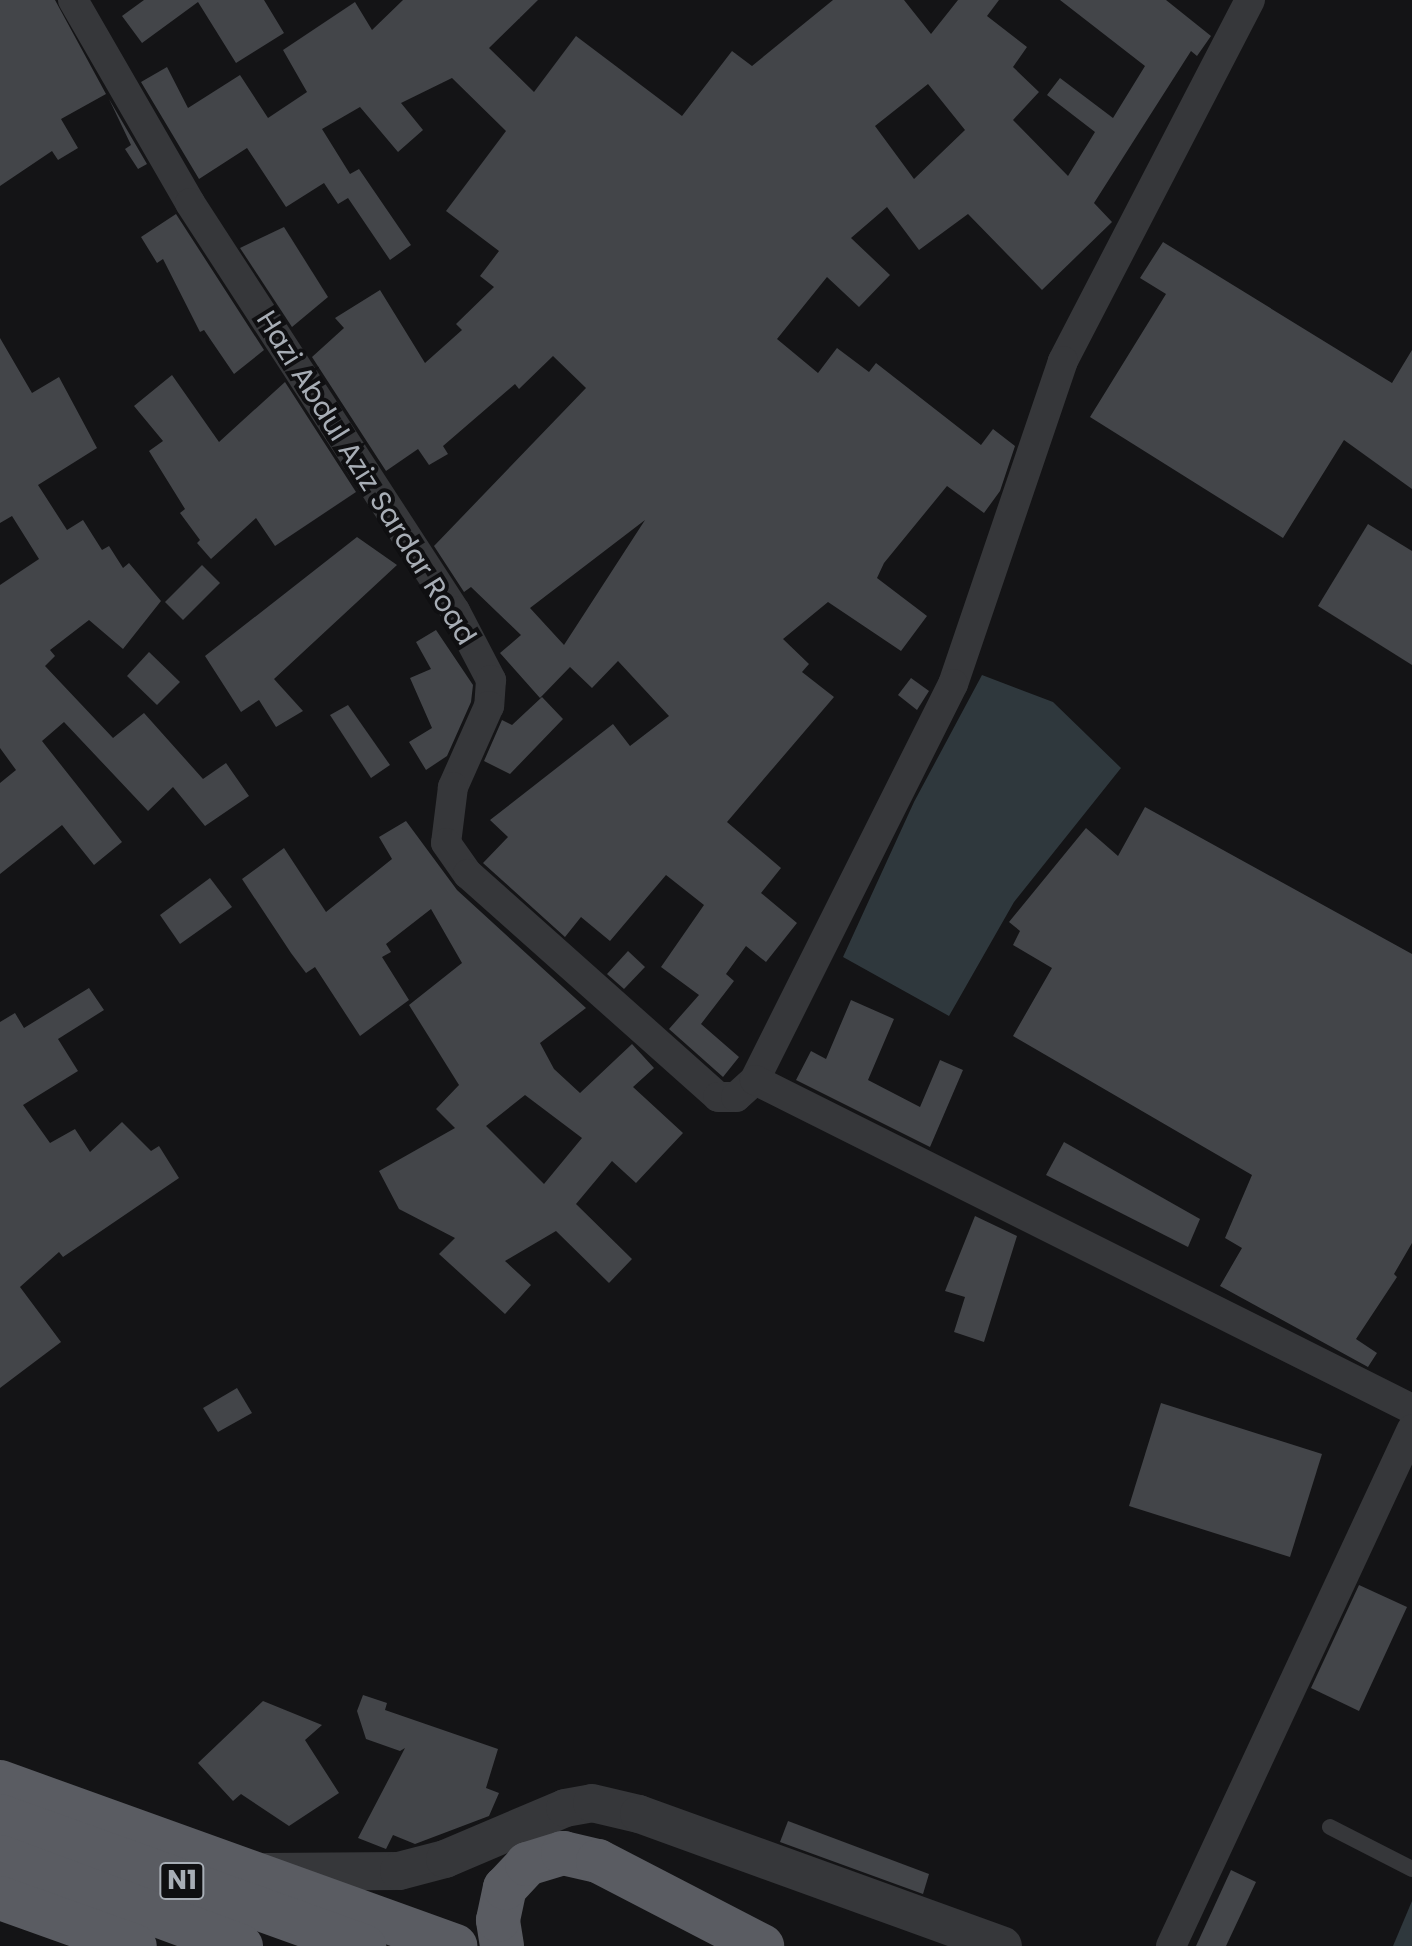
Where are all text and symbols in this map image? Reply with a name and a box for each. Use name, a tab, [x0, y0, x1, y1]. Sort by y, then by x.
street label: Hazi Abdul Aziz Sardar Road	[249, 305, 483, 651]
road number: N1	[158, 1859, 206, 1903]

